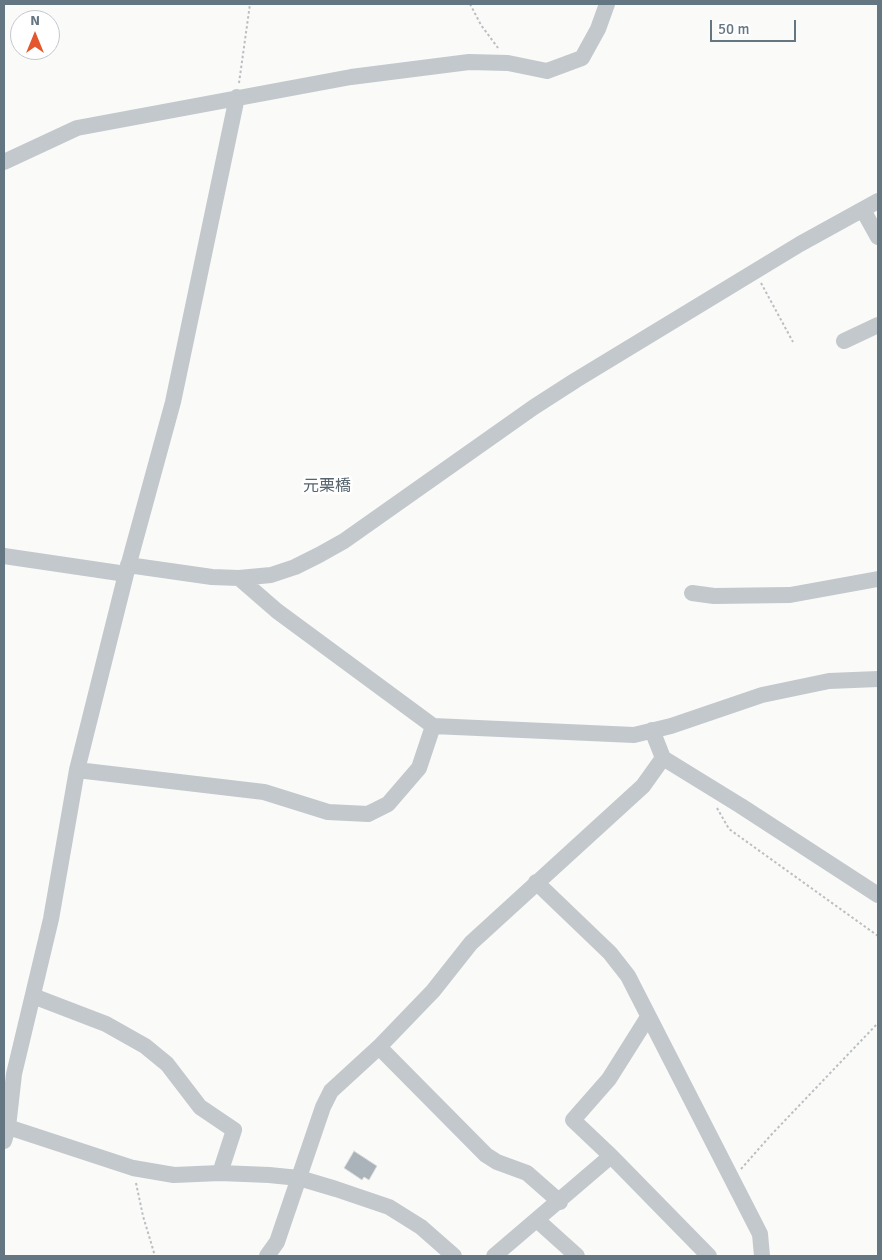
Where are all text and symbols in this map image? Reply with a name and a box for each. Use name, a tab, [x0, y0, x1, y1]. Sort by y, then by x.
north arrow	[10, 10, 60, 60]
scale bar	[712, 10, 798, 42]
text: N	[30, 12, 40, 29]
text: 50 m	[718, 20, 749, 38]
district label: 元栗橋	[303, 477, 351, 497]

